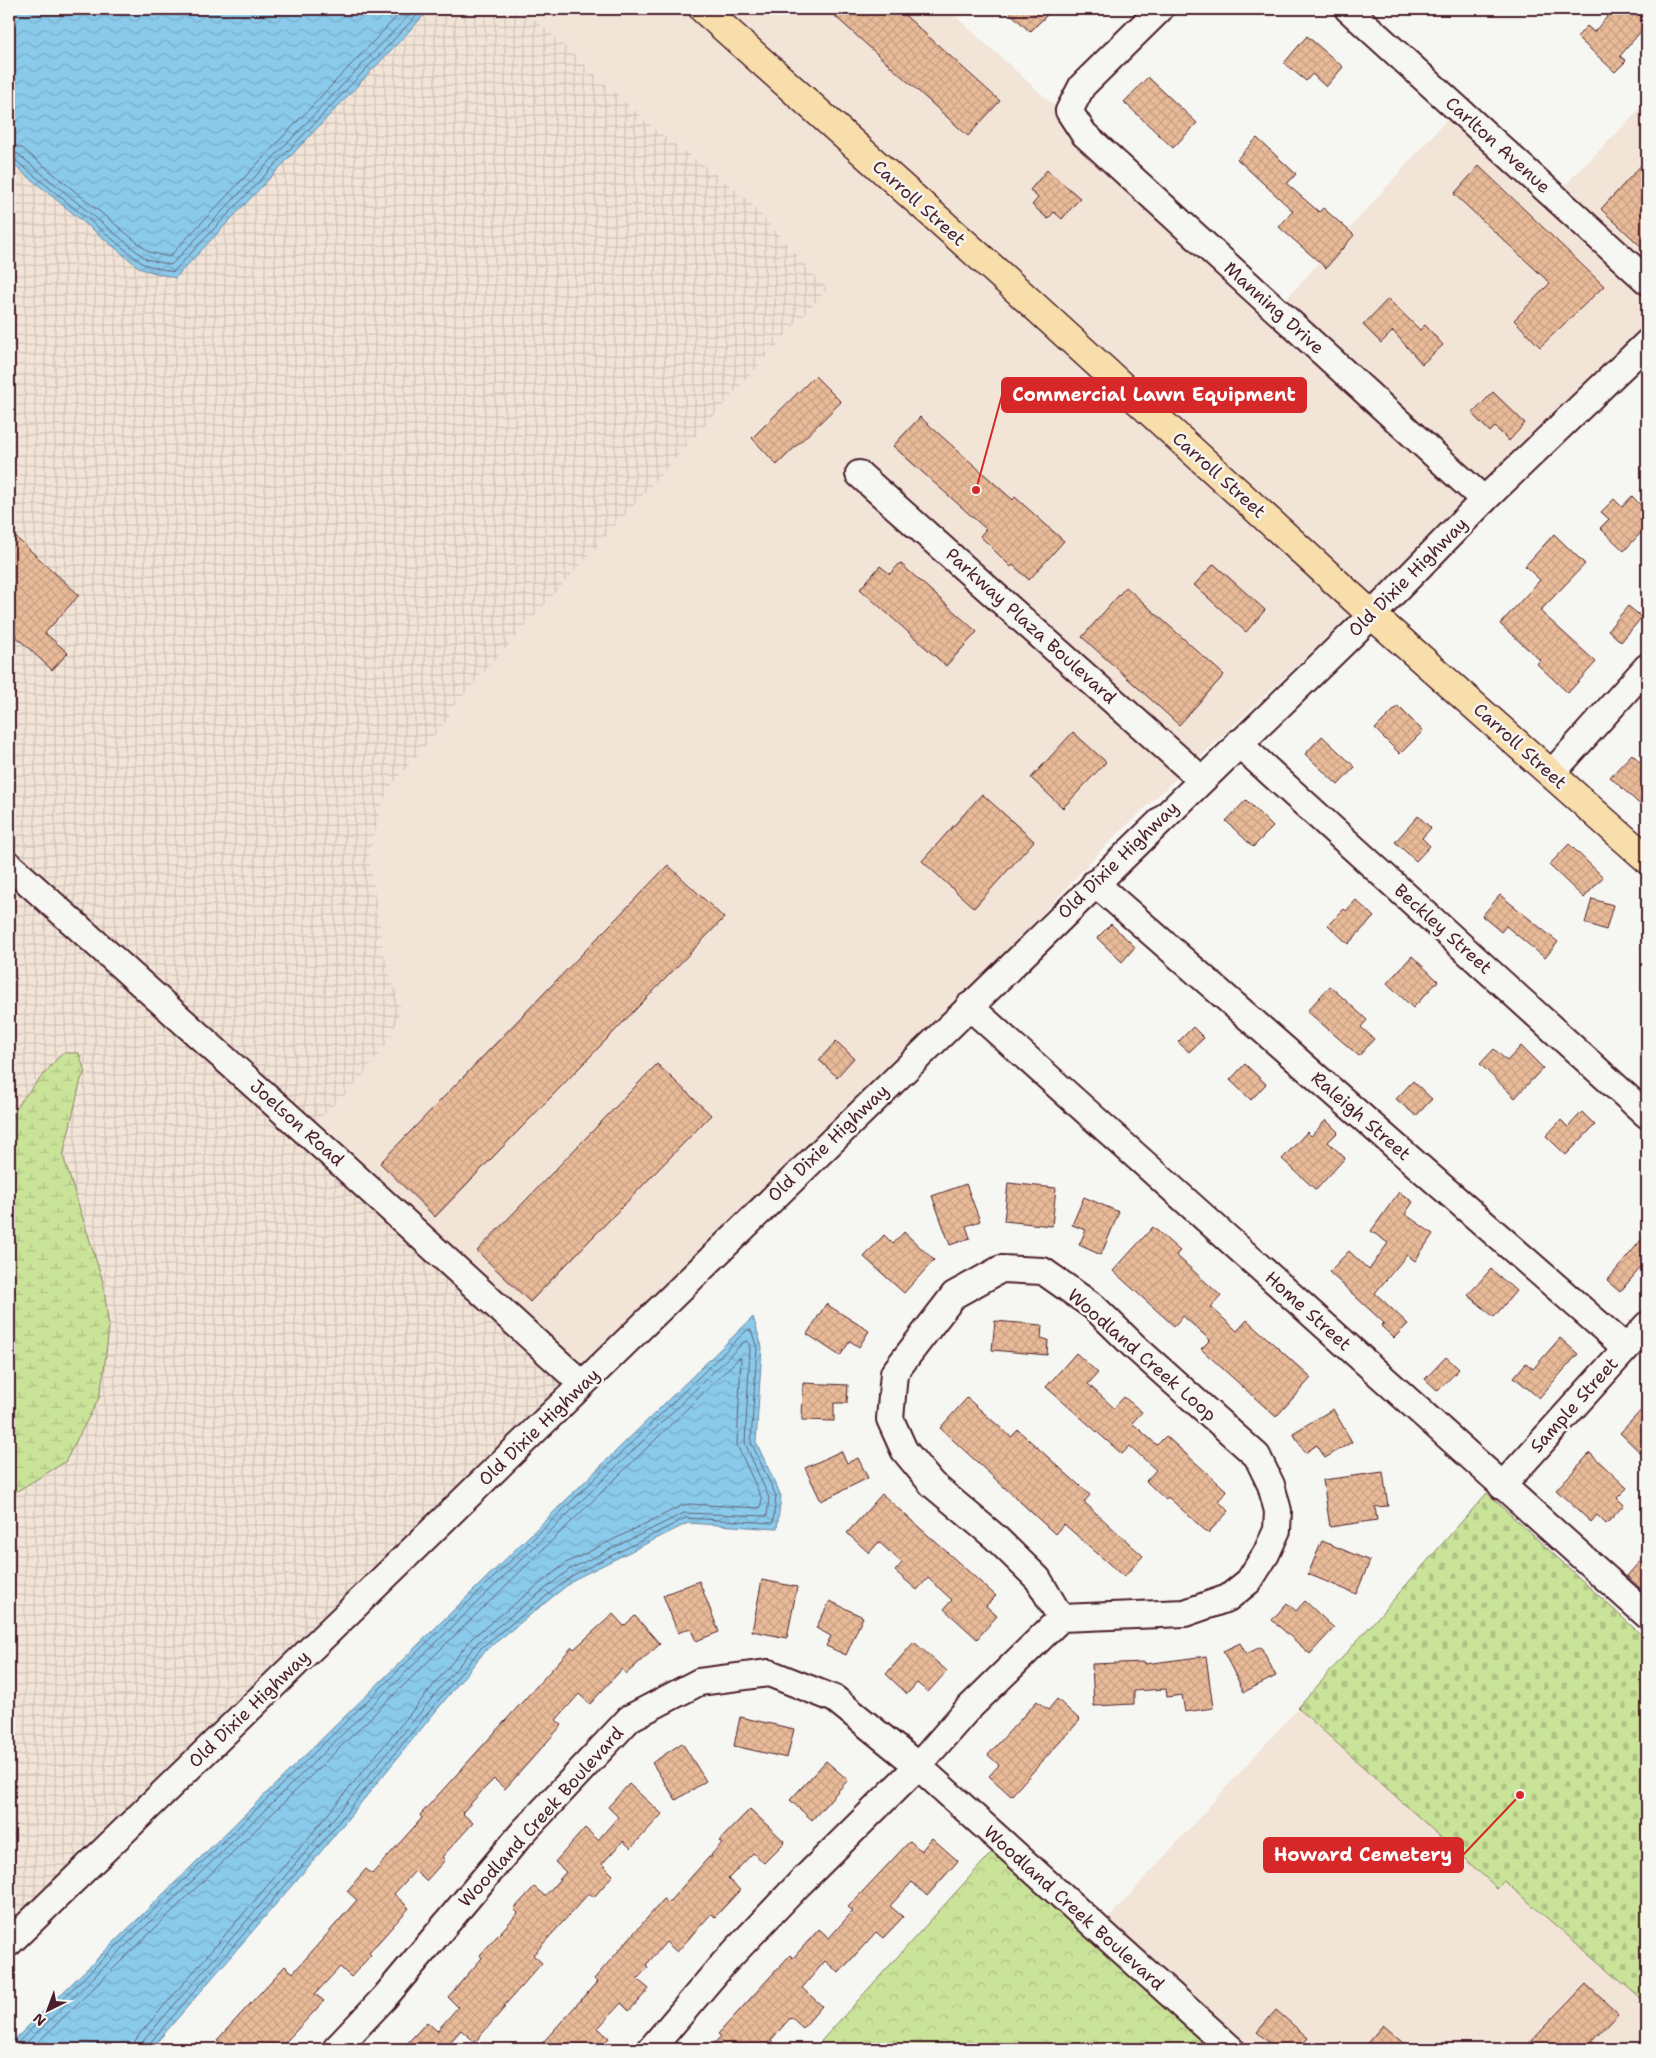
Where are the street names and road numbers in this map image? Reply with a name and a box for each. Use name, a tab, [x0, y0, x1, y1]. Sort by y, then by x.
street label: Carlton Avenue	[1440, 91, 1556, 199]
street label: Carroll Street	[867, 155, 971, 251]
street label: Manning Drive	[1219, 256, 1329, 360]
street label: Carroll Street	[1167, 427, 1271, 523]
street label: Old Dixie Highway	[1343, 512, 1473, 642]
street label: Parkway Plaza Boulevard	[940, 543, 1122, 709]
street label: Carroll Street	[1468, 698, 1572, 794]
street label: Old Dixie Highway	[1052, 796, 1184, 924]
street label: Beckley Street	[1389, 879, 1497, 979]
street label: Raleigh Street	[1306, 1066, 1416, 1166]
street label: Joelson Road	[245, 1074, 349, 1172]
street label: Old Dixie Highway	[762, 1079, 894, 1207]
street label: Home Street	[1260, 1266, 1356, 1356]
street label: Woodland Creek Loop	[1062, 1283, 1222, 1427]
street label: Sample Street	[1525, 1352, 1624, 1458]
street label: Old Dixie Highway	[473, 1363, 605, 1491]
street label: Old Dixie Highway	[183, 1645, 315, 1773]
street label: Woodland Creek Boulevard	[453, 1721, 629, 1913]
street label: Woodland Creek Boulevard	[978, 1820, 1170, 1996]

